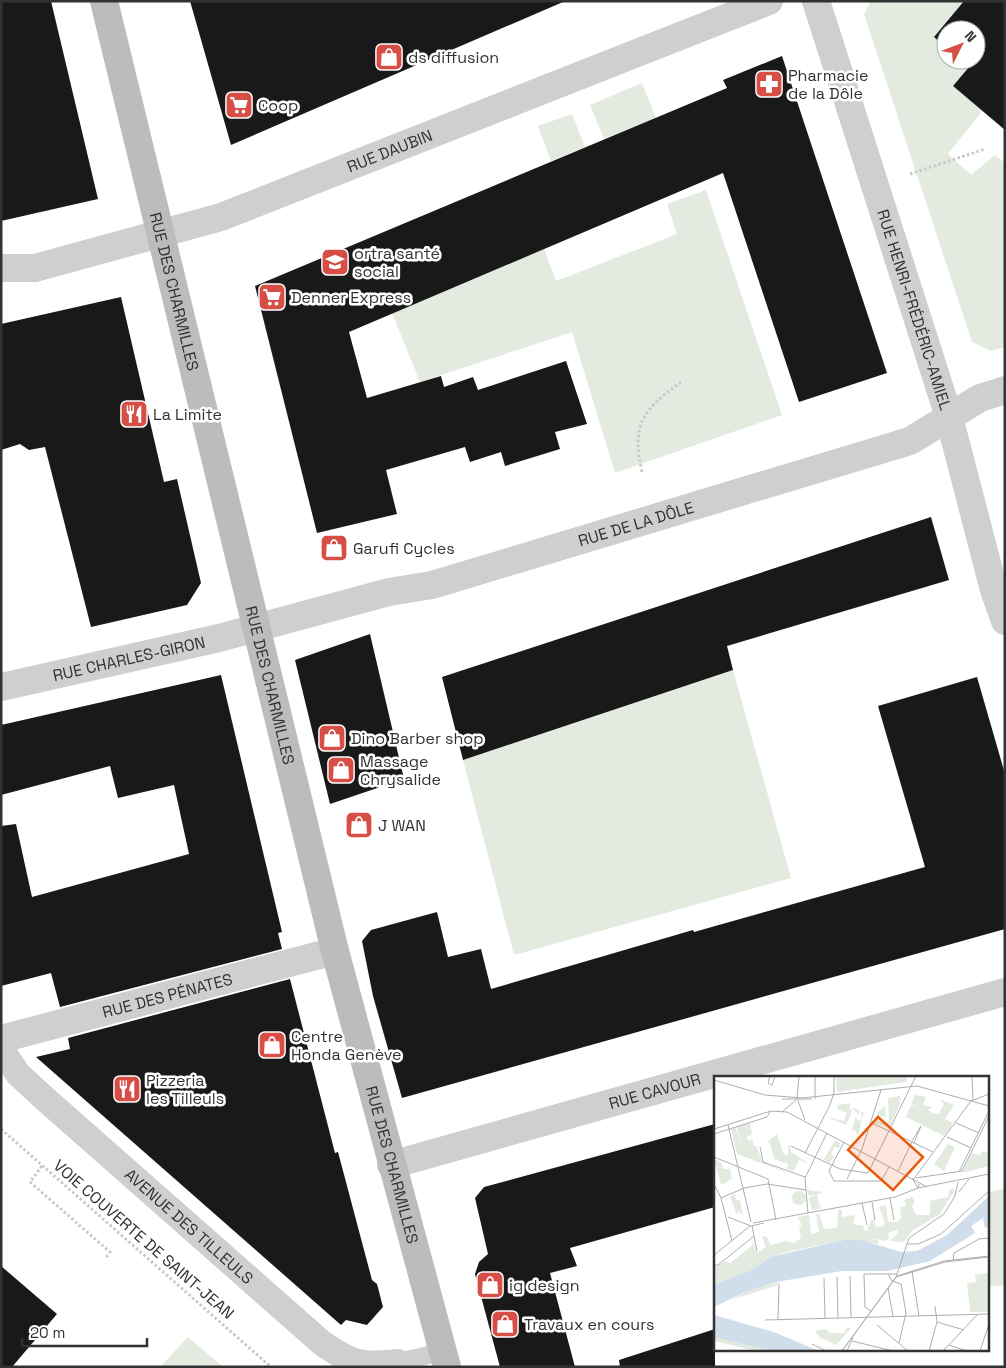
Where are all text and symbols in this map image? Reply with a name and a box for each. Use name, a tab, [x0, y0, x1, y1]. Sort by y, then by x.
north arrow	[936, 20, 986, 70]
text: N	[961, 27, 980, 46]
shop icon: ds diffusion	[374, 42, 404, 72]
place label: ds diffusion	[408, 47, 499, 68]
place label: Pharmacie de la Dôle	[788, 65, 868, 104]
pharmacy icon: Pharmacie de la Dôle	[754, 69, 784, 99]
supermarket icon: Coop	[224, 90, 254, 120]
place label: Coop	[258, 95, 298, 116]
street label: RUE DAUBIN	[344, 125, 435, 177]
street label: RUE HENRI-FRÉDÉRIC-AMIEL	[872, 207, 956, 413]
street label: RUE DES CHARMILLES	[145, 210, 204, 373]
place label: ortra santé social	[354, 243, 440, 282]
school or university icon: ortra santé social	[320, 247, 350, 277]
supermarket icon: Denner Express	[257, 282, 287, 312]
place label: Denner Express	[291, 287, 411, 308]
restaurant icon: La Limite	[119, 399, 149, 429]
place label: La Limite	[153, 404, 222, 425]
street label: RUE DE LA DÔLE	[576, 497, 696, 551]
shop icon: Garufi Cycles	[319, 533, 349, 563]
place label: Garufi Cycles	[353, 538, 455, 559]
street label: RUE DES CHARMILLES	[240, 604, 299, 767]
street label: RUE CHARLES-GIRON	[51, 631, 207, 686]
shop icon: Dino Barber shop	[317, 723, 347, 753]
place label: Dino Barber shop	[351, 728, 484, 749]
place label: Massage Chrysalide	[360, 751, 441, 790]
shop icon: Massage Chrysalide	[326, 755, 356, 785]
shop icon: J WAN	[344, 810, 374, 840]
place label: J WAN	[378, 815, 426, 836]
street label: RUE DES PÉNATES	[100, 968, 235, 1023]
place label: Centre Honda Genève	[291, 1026, 402, 1065]
shop icon: Centre Honda Genève	[257, 1030, 287, 1060]
street label: RUE CAVOUR	[607, 1068, 703, 1114]
place label: Pizzeria les Tilleuls	[146, 1070, 224, 1109]
restaurant icon: Pizzeria les Tilleuls	[112, 1074, 142, 1104]
inset map	[714, 1076, 988, 1350]
street label: RUE DES CHARMILLES	[361, 1084, 423, 1246]
street label: VOIE COUVERTE DE SAINT-JEAN	[49, 1155, 239, 1324]
street label: AVENUE DES TILLEULS	[120, 1164, 258, 1289]
shop icon: ig design	[475, 1270, 505, 1300]
place label: ig design	[509, 1275, 580, 1296]
shop icon: Travaux en cours	[490, 1309, 520, 1339]
place label: Travaux en cours	[524, 1314, 654, 1335]
scale bar	[22, 1316, 148, 1348]
text: 20 m	[30, 1323, 65, 1342]

